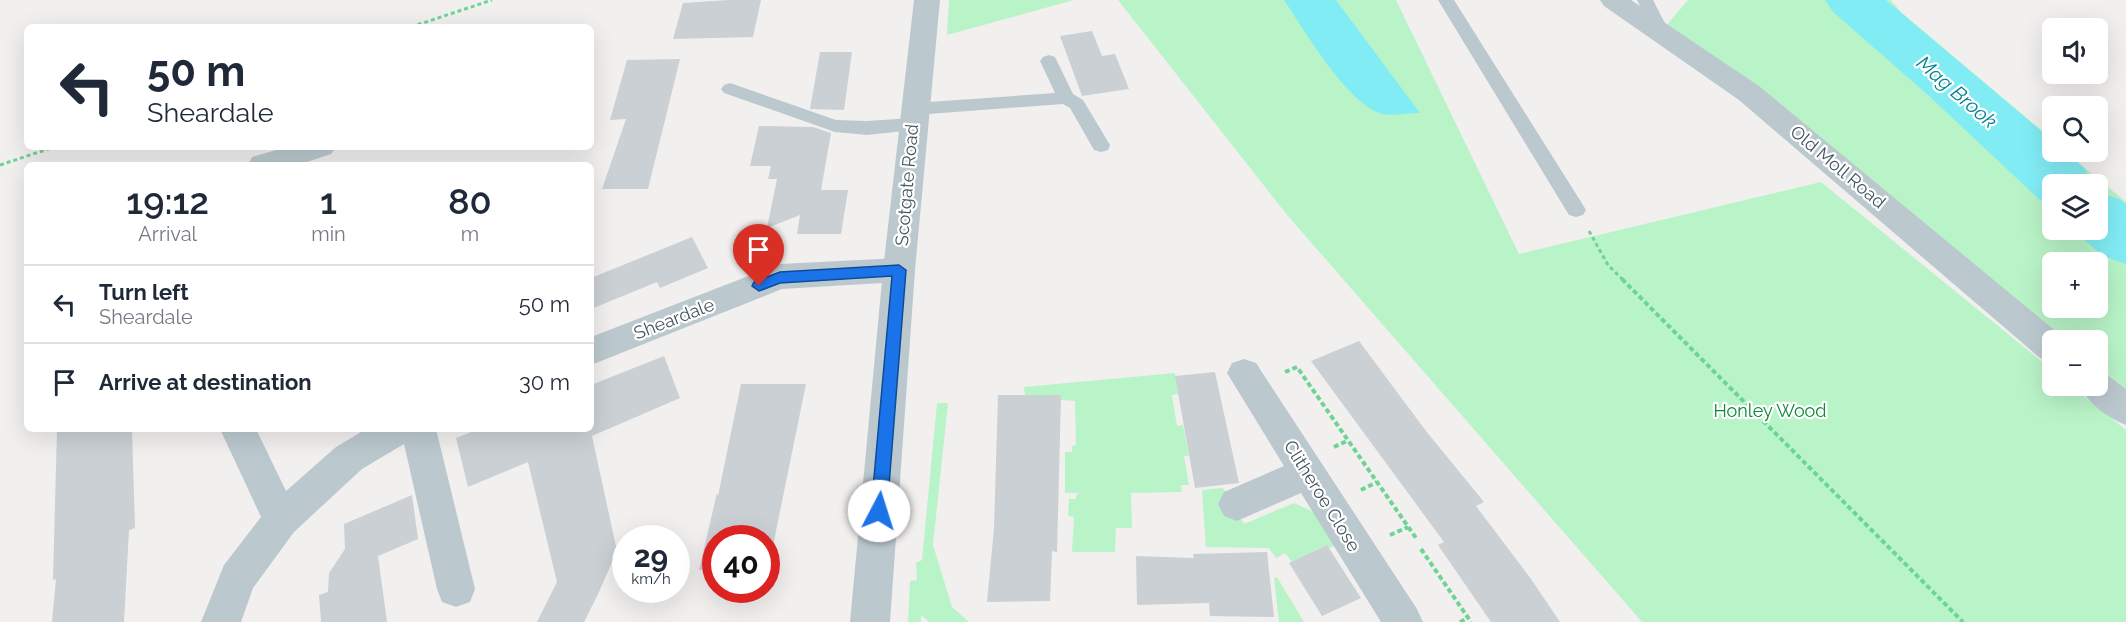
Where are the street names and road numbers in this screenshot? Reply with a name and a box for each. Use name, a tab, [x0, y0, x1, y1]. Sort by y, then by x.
street label: Old Moll Road	[1787, 121, 1890, 212]
street label: Scotgate Road	[891, 123, 922, 247]
street label: Sheardale	[631, 293, 717, 343]
street label: Clitheroe Close	[1280, 436, 1365, 556]

